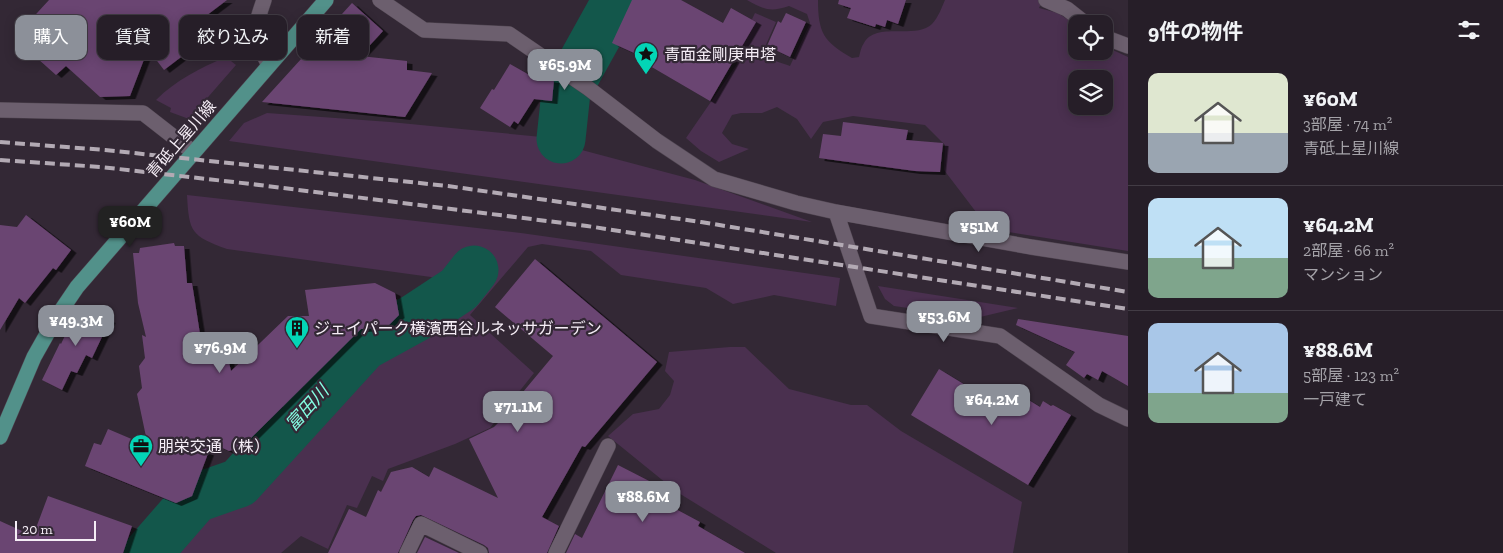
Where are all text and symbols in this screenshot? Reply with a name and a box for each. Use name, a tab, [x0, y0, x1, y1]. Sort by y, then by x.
chip: 購入	[15, 15, 87, 60]
chip: 賃貸	[97, 15, 169, 60]
chip: 絞り込み	[179, 15, 287, 60]
chip: 新着	[297, 15, 369, 60]
map controls	[1068, 15, 1113, 115]
button: locate	[1068, 15, 1113, 60]
icon: filters	[1455, 16, 1483, 44]
text: 9件の物件	[1148, 19, 1243, 44]
place icon: 青面金剛庚申塔	[633, 41, 659, 75]
place label: 青面金剛庚申塔	[664, 45, 776, 64]
pin: ¥65.9M	[524, 48, 606, 91]
text: ¥65.9M	[538, 55, 592, 74]
button: layers	[1068, 70, 1113, 115]
text: ¥60M	[1303, 86, 1358, 111]
icon: home	[1188, 93, 1248, 153]
street label: 青砥上星川線	[142, 97, 220, 181]
text: 3部屋 · 74 m²	[1303, 115, 1392, 134]
text: 青砥上星川線	[1303, 139, 1399, 158]
pin: ¥60M	[100, 206, 160, 248]
pin: ¥51M	[949, 210, 1009, 253]
text: ¥60M	[109, 212, 151, 231]
text: ¥64.2M	[1303, 212, 1374, 237]
text: ¥51M	[960, 217, 998, 236]
icon: home	[1188, 218, 1248, 278]
text: 2部屋 · 66 m²	[1303, 241, 1394, 260]
text: マンション	[1303, 265, 1383, 284]
pin: ¥53.6M	[903, 300, 985, 343]
pin: ¥49.3M	[35, 304, 117, 347]
text: ¥53.6M	[918, 307, 970, 326]
text: ¥49.3M	[49, 311, 103, 330]
building icon: ジェイパーク横濱西谷ルネッサガーデン	[284, 315, 310, 349]
place label: ジェイパーク横濱西谷ルネッサガーデン	[314, 319, 602, 338]
pin: ¥76.9M	[179, 332, 261, 374]
text: ¥88.6M	[1303, 337, 1373, 362]
text: ¥76.9M	[194, 338, 246, 357]
icon: home	[1188, 343, 1248, 403]
text: 5部屋 · 123 m²	[1303, 366, 1399, 385]
water label: 富田川	[281, 379, 335, 435]
pin: ¥64.2M	[951, 384, 1033, 426]
pin: ¥71.1M	[477, 390, 559, 433]
text: ¥64.2M	[965, 390, 1019, 409]
text: 一戸建て	[1303, 390, 1367, 409]
text: ¥71.1M	[494, 397, 542, 416]
office icon: 朋栄交通（株）	[128, 433, 154, 467]
place label: 朋栄交通（株）	[158, 437, 270, 456]
pin: ¥88.6M	[602, 480, 684, 523]
text: ¥88.6M	[616, 487, 670, 506]
scale bar	[15, 518, 96, 541]
text: 20 m	[22, 521, 53, 538]

